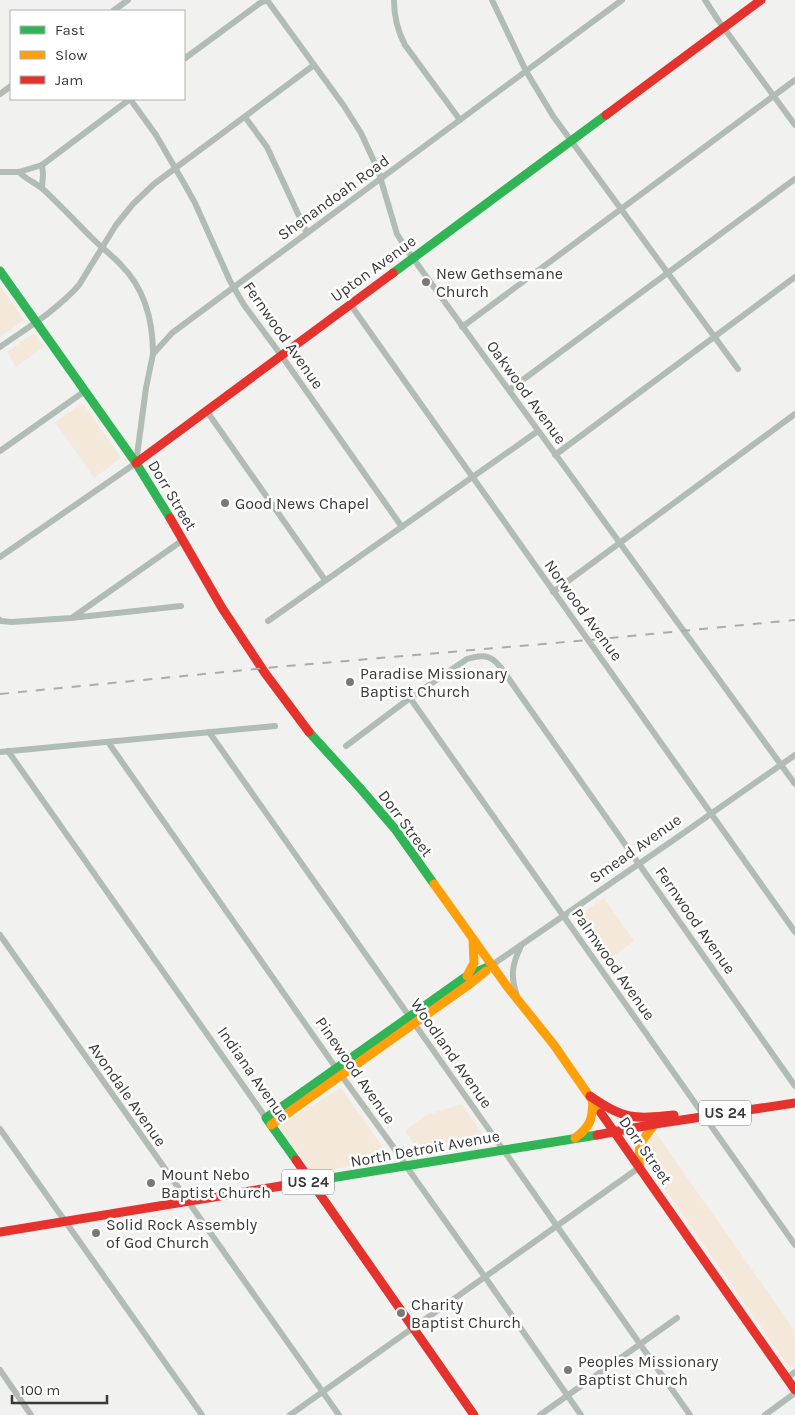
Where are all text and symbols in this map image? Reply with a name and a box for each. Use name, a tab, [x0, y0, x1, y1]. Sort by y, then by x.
legend	[10, 10, 185, 100]
text: Fast	[55, 21, 85, 39]
text: Slow	[55, 46, 87, 64]
text: Jam	[55, 71, 83, 89]
street label: Shenandoah Road	[274, 151, 393, 244]
street label: Upton Avenue	[327, 231, 420, 306]
place label: New Gethsemane Church	[436, 264, 563, 301]
marker: New Gethsemane Church	[420, 276, 432, 288]
street label: Fernwood Avenue	[239, 278, 328, 393]
street label: Oakwood Avenue	[483, 337, 570, 448]
street label: Dorr Street	[144, 457, 201, 534]
place label: Good News Chapel	[235, 494, 369, 513]
marker: Good News Chapel	[219, 497, 231, 509]
street label: Norwood Avenue	[540, 556, 627, 665]
place label: Paradise Missionary Baptist Church	[360, 664, 508, 701]
marker: Paradise Missionary Baptist Church	[344, 676, 356, 688]
street label: Dorr Street	[374, 786, 437, 860]
street label: Smead Avenue	[586, 810, 685, 887]
street label: Fernwood Avenue	[651, 863, 740, 978]
street label: Palmwood Avenue	[568, 905, 659, 1024]
street label: Woodland Avenue	[407, 995, 497, 1112]
street label: Pinewood Avenue	[312, 1013, 400, 1128]
street label: Indiana Avenue	[214, 1023, 294, 1126]
street label: Avondale Avenue	[85, 1039, 171, 1150]
road number: US 24	[699, 1100, 751, 1126]
street label: Dorr Street	[615, 1113, 676, 1188]
street label: North Detroit Avenue	[349, 1126, 501, 1171]
place label: Mount Nebo Baptist Church	[161, 1165, 271, 1202]
road number: US 24	[282, 1170, 334, 1194]
marker: Mount Nebo Baptist Church	[145, 1177, 157, 1189]
place label: Solid Rock Assembly of God Church	[106, 1215, 258, 1252]
marker: Solid Rock Assembly of God Church	[90, 1227, 102, 1239]
place label: Charity Baptist Church	[411, 1295, 521, 1332]
marker: Charity Baptist Church	[395, 1307, 407, 1319]
place label: Peoples Missionary Baptist Church	[578, 1352, 719, 1389]
marker: Peoples Missionary Baptist Church	[562, 1364, 574, 1376]
scale bar	[12, 1372, 108, 1404]
text: 100 m	[20, 1381, 60, 1399]

